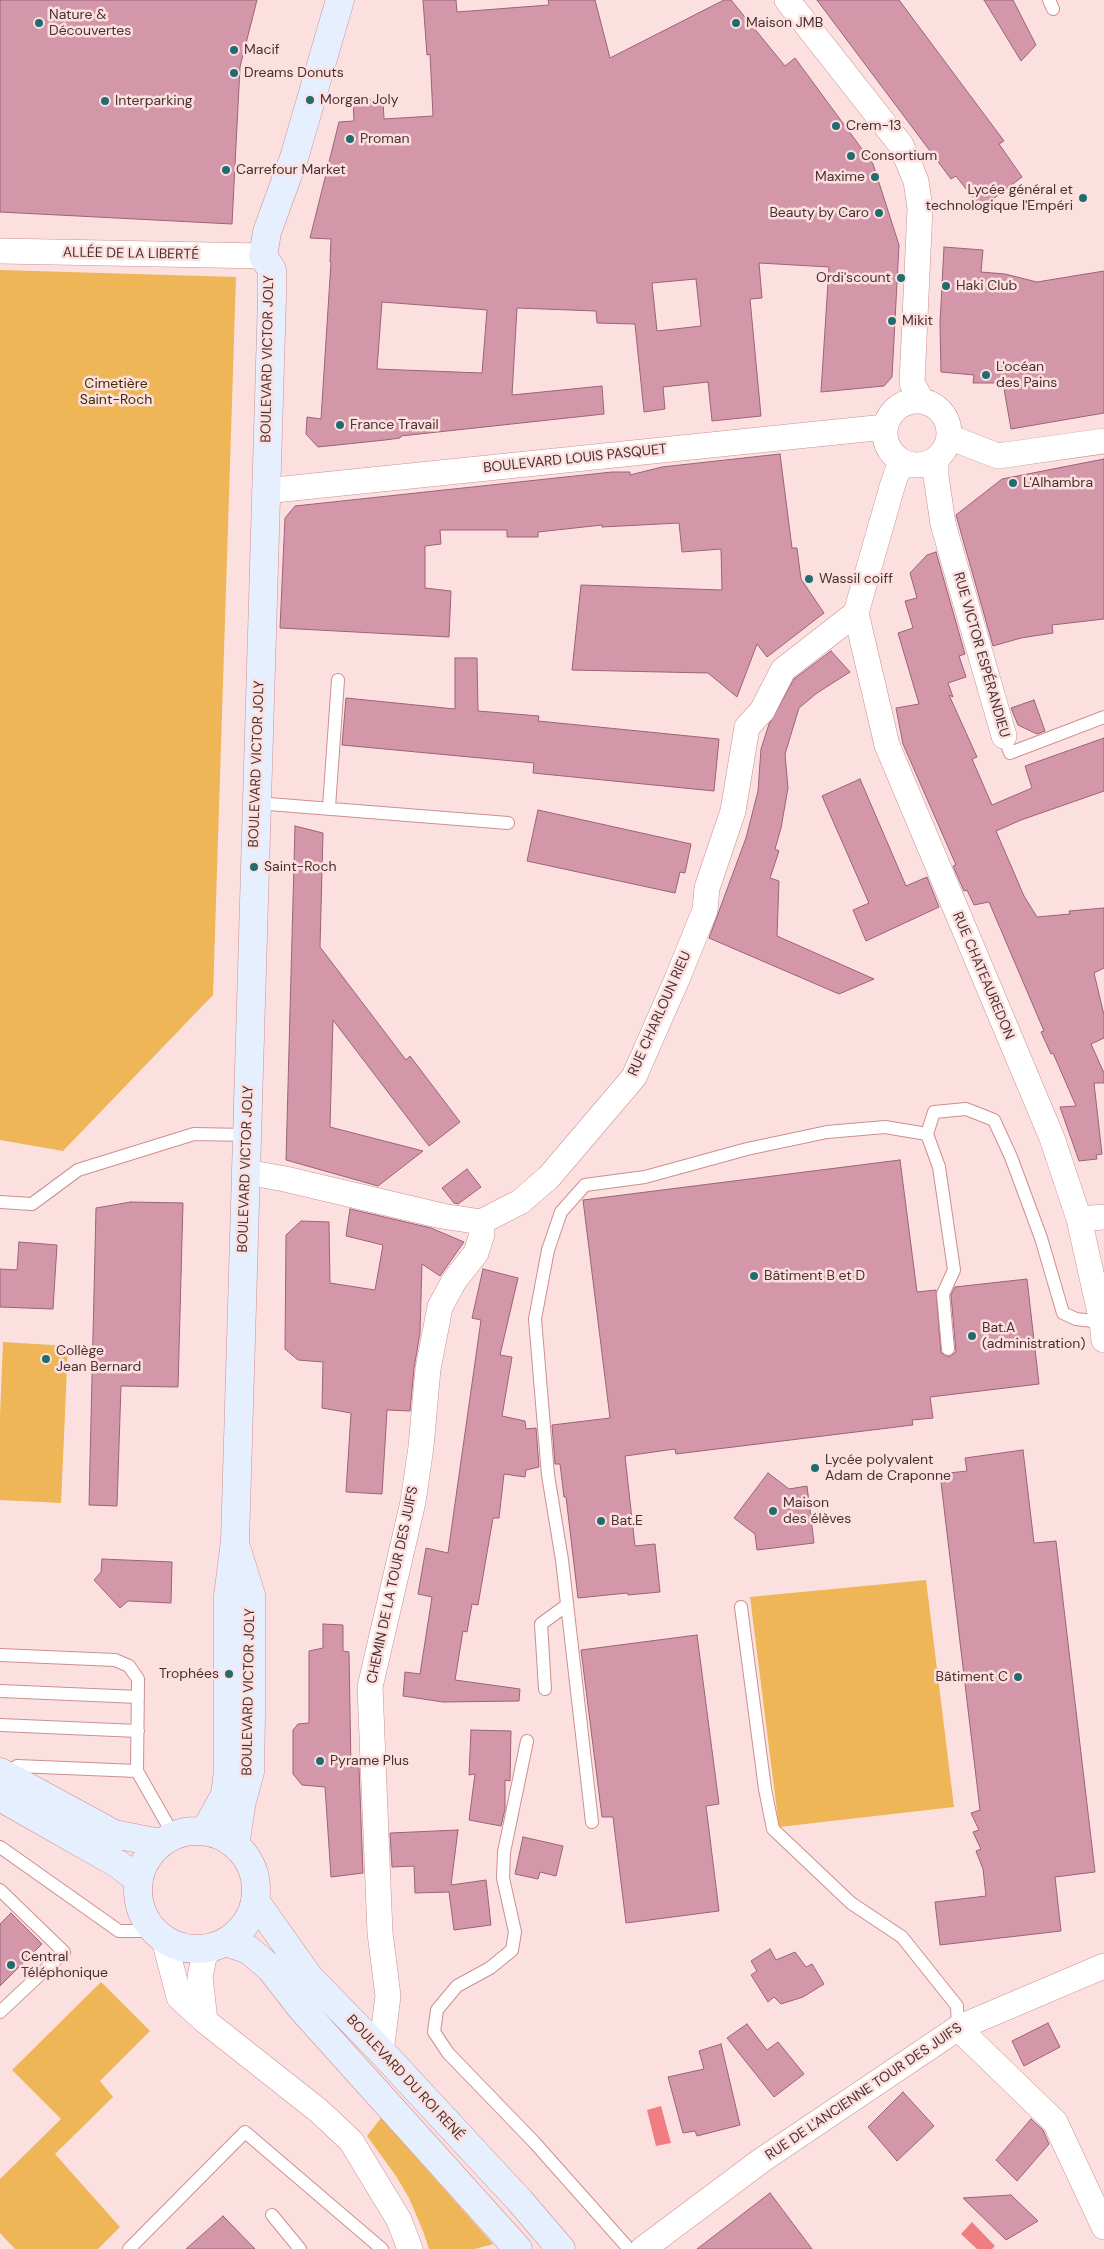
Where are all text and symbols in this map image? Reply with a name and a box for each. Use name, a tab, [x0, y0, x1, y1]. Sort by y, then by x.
place label: Nature & Découvertes	[49, 7, 131, 40]
place label: Maison JMB	[746, 15, 823, 31]
marker: Nature & Découvertes	[33, 17, 45, 29]
marker: Maison JMB	[730, 17, 742, 29]
place label: Macif	[244, 42, 280, 58]
marker: Macif	[228, 44, 240, 56]
place label: Dreams Donuts	[244, 65, 344, 81]
marker: Dreams Donuts	[228, 67, 240, 79]
place label: Morgan Joly	[320, 92, 398, 108]
place label: Interparking	[115, 93, 193, 109]
marker: Morgan Joly	[304, 94, 316, 106]
marker: Interparking	[99, 95, 111, 107]
place label: Crem-13	[846, 118, 902, 134]
marker: Crem-13	[830, 120, 842, 132]
place label: Proman	[360, 131, 409, 147]
marker: Proman	[344, 133, 356, 145]
place label: Consortium	[861, 148, 937, 164]
marker: Consortium	[845, 150, 857, 162]
place label: Carrefour Market	[236, 162, 346, 178]
marker: Carrefour Market	[220, 164, 232, 176]
place label: Maxime	[815, 169, 865, 185]
marker: Maxime	[869, 171, 881, 183]
place label: Lycée général et technologique l'Empéri	[926, 182, 1073, 214]
marker: Lycée général et technologique l'Empéri	[1077, 192, 1089, 204]
place label: Beauty by Caro	[769, 205, 869, 221]
marker: Beauty by Caro	[873, 207, 885, 219]
street label: ALLÉE DE LA LIBERTÉ	[63, 244, 199, 264]
place label: Ordi'scount	[816, 270, 891, 286]
marker: Ordi'scount	[895, 272, 907, 284]
street label: BOULEVARD VICTOR JOLY	[258, 275, 278, 443]
place label: Haki Club	[956, 278, 1017, 294]
marker: Haki Club	[940, 280, 952, 292]
place label: Mikit	[902, 313, 933, 329]
marker: Mikit	[886, 315, 898, 327]
place label: L'océan des Pains	[996, 359, 1057, 392]
marker: L'océan des Pains	[980, 369, 992, 381]
park label: Cimetière Saint-Roch	[80, 376, 152, 408]
place label: France Travail	[350, 417, 439, 433]
marker: France Travail	[334, 419, 346, 431]
street label: BOULEVARD LOUIS PASQUET	[482, 441, 668, 477]
place label: L'Alhambra	[1023, 475, 1093, 491]
marker: L'Alhambra	[1007, 477, 1019, 489]
street label: RUE VICTOR ESPÉRANDIEU	[949, 570, 1013, 740]
place label: Wassil coiff	[819, 571, 893, 587]
marker: Wassil coiff	[803, 573, 815, 585]
street label: BOULEVARD VICTOR JOLY	[246, 680, 268, 848]
place label: Saint-Roch	[264, 859, 336, 875]
marker: Saint-Roch	[248, 861, 260, 873]
street label: RUE CHATEAUREDON	[948, 910, 1018, 1042]
street label: RUE CHARLOUN RIEU	[625, 949, 695, 1079]
street label: BOULEVARD VICTOR JOLY	[235, 1085, 257, 1253]
place label: Bâtiment B et D	[764, 1268, 865, 1284]
marker: Bâtiment B et D	[748, 1270, 760, 1282]
place label: Bat.A (administration)	[982, 1320, 1085, 1352]
marker: Bat.A (administration)	[966, 1330, 978, 1342]
place label: Collège Jean Bernard	[56, 1343, 141, 1375]
marker: Collège Jean Bernard	[40, 1353, 52, 1365]
place label: Lycée polyvalent Adam de Craponne	[825, 1452, 951, 1484]
marker: Lycée polyvalent Adam de Craponne	[809, 1462, 821, 1474]
street label: CHEMIN DE LA TOUR DES JUIFS	[364, 1485, 422, 1685]
place label: Maison des élèves	[783, 1495, 851, 1528]
marker: Maison des élèves	[767, 1505, 779, 1517]
place label: Bat.E	[611, 1513, 643, 1529]
marker: Bat.E	[595, 1515, 607, 1527]
street label: BOULEVARD VICTOR JOLY	[239, 1608, 259, 1776]
place label: Trophées	[159, 1666, 219, 1682]
marker: Trophées	[223, 1668, 235, 1680]
place label: Bâtiment C	[936, 1669, 1008, 1685]
marker: Bâtiment C	[1012, 1671, 1024, 1683]
place label: Pyrame Plus	[330, 1753, 409, 1769]
marker: Pyrame Plus	[314, 1755, 326, 1767]
place label: Central Téléphonique	[21, 1949, 108, 1981]
marker: Central Téléphonique	[5, 1959, 17, 1971]
street label: BOULEVARD DU ROI RENÉ	[343, 2012, 467, 2144]
street label: RUE DE L'ANCIENNE TOUR DES JUIFS	[763, 2020, 965, 2164]

